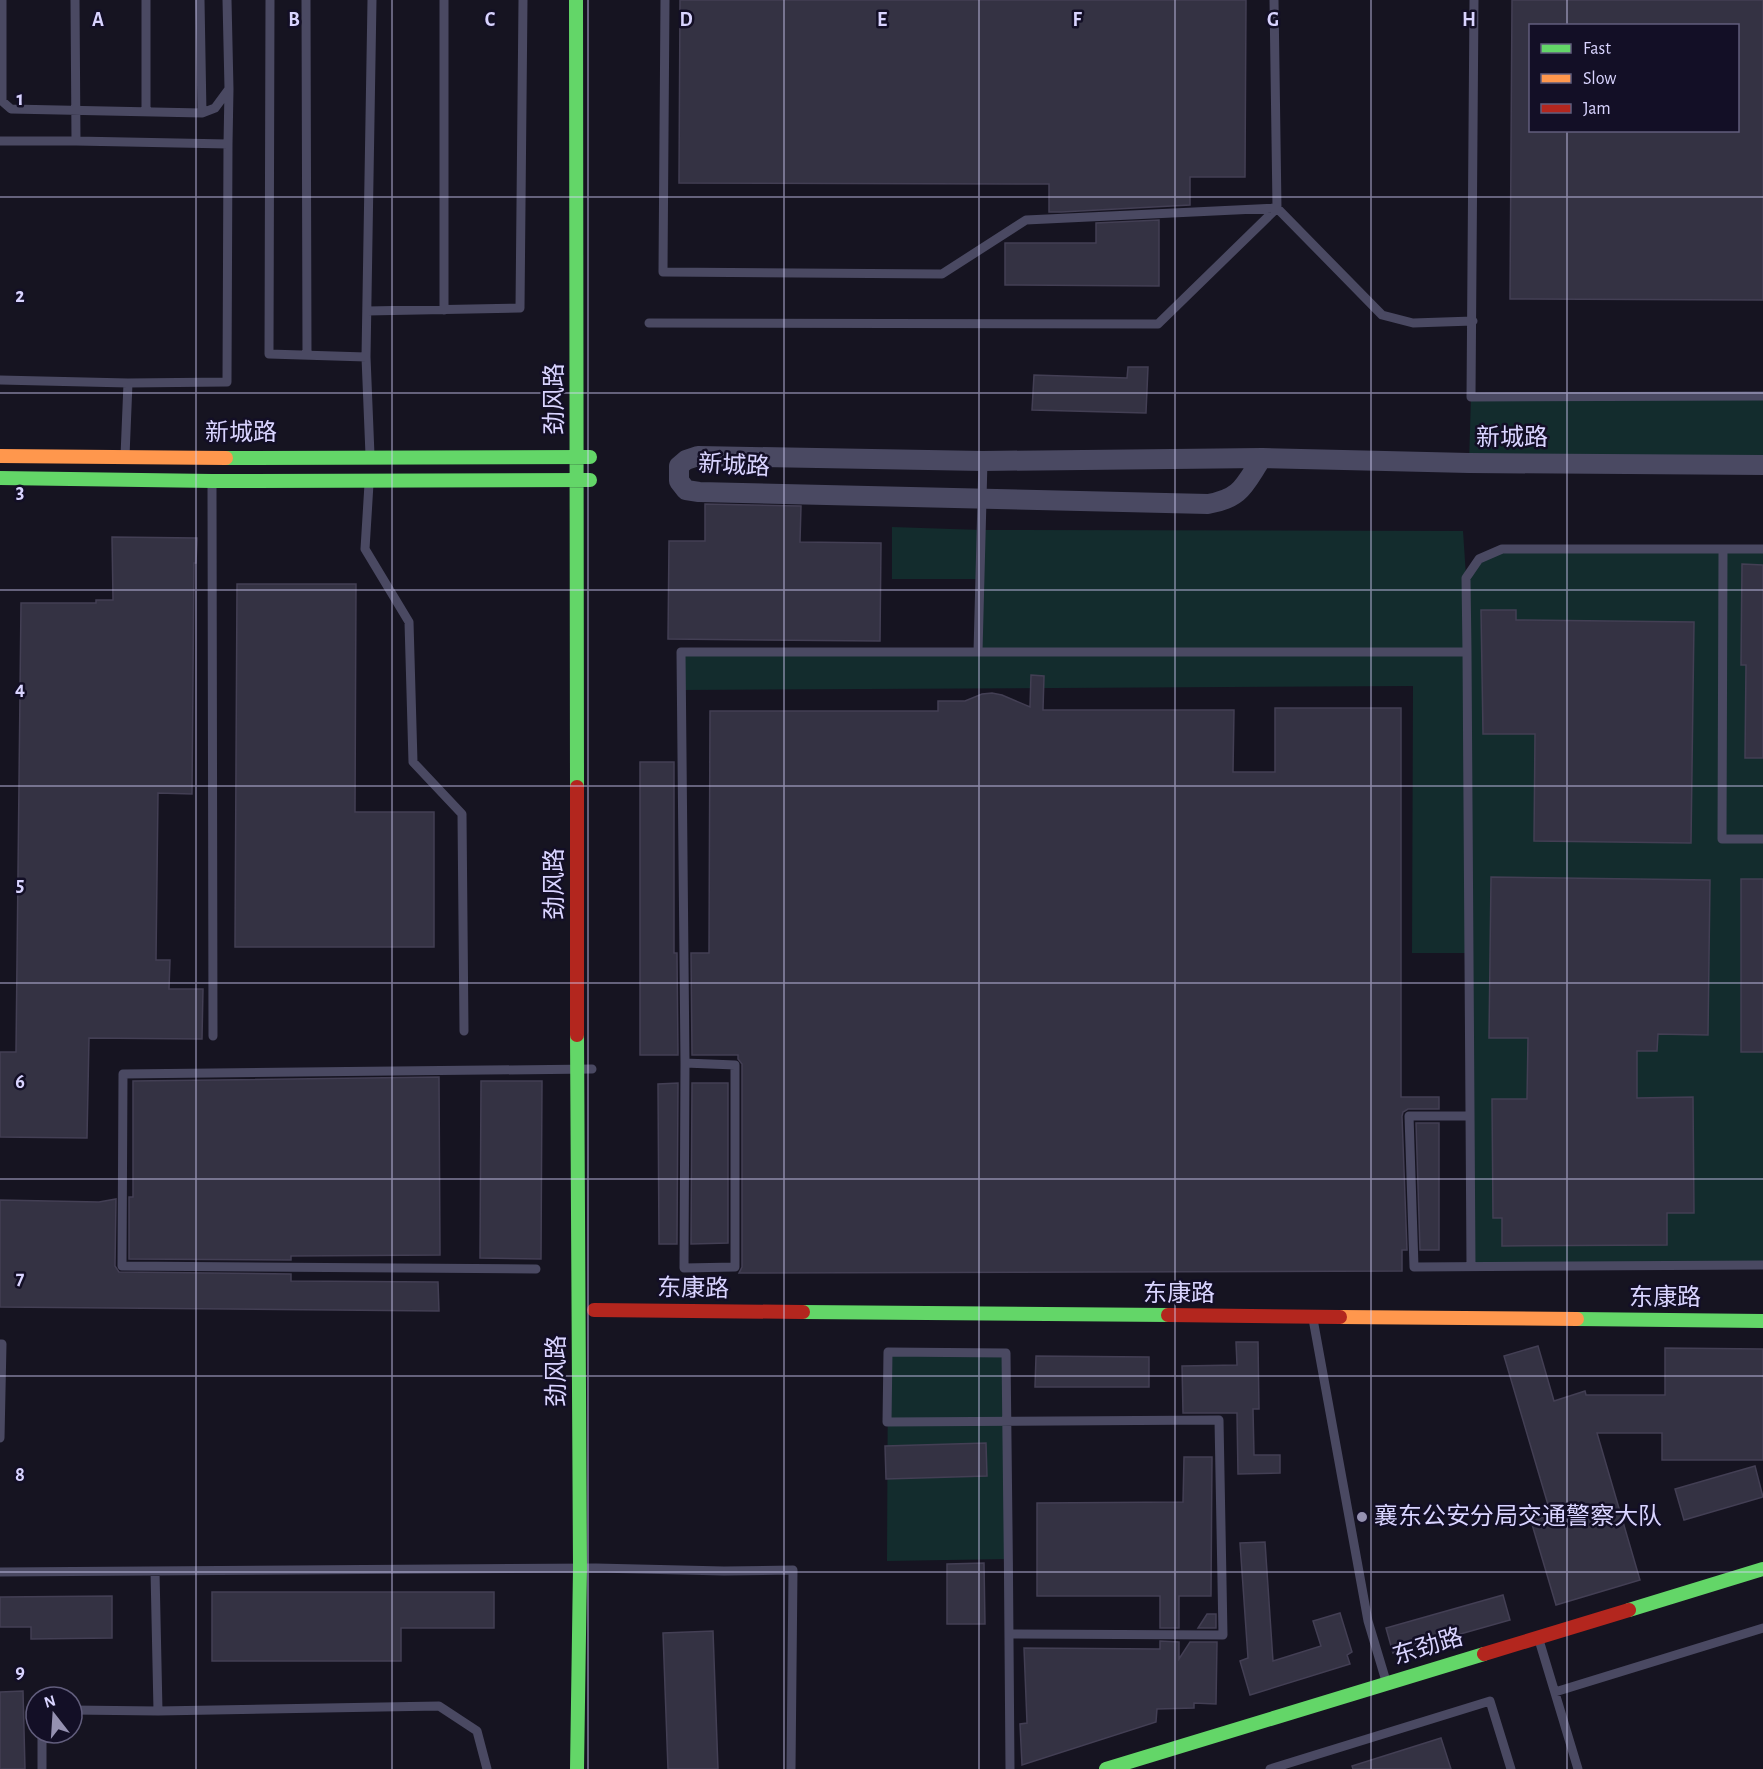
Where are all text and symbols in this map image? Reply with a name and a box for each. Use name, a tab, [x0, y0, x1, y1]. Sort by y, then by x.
text: A	[92, 10, 104, 30]
text: B	[288, 10, 300, 30]
text: C	[485, 10, 496, 30]
text: D	[679, 10, 693, 30]
text: E	[877, 10, 887, 30]
text: F	[1072, 10, 1082, 30]
text: G	[1267, 10, 1279, 30]
text: H	[1462, 10, 1476, 30]
legend	[1529, 24, 1739, 132]
text: Fast	[1583, 40, 1611, 58]
text: Slow	[1583, 70, 1616, 88]
text: 1	[16, 89, 24, 109]
text: Jam	[1583, 100, 1611, 118]
text: 2	[15, 286, 25, 306]
street label: 劲风路	[541, 363, 567, 435]
street label: 新城路	[205, 419, 277, 445]
street label: 新城路	[1476, 424, 1548, 450]
street label: 新城路	[697, 450, 771, 480]
text: 3	[16, 482, 24, 502]
text: 4	[15, 679, 25, 699]
street label: 劲风路	[541, 848, 567, 920]
text: 5	[16, 875, 24, 895]
text: 6	[15, 1072, 25, 1092]
text: 7	[16, 1268, 25, 1288]
street label: 东康路	[657, 1274, 729, 1302]
street label: 东康路	[1143, 1280, 1215, 1306]
street label: 东康路	[1629, 1284, 1701, 1310]
street label: 劲风路	[543, 1335, 569, 1407]
text: 8	[15, 1465, 25, 1485]
place label: 襄东公安分局交通警察大队	[1374, 1503, 1662, 1529]
marker: 襄东公安分局交通警察大队	[1355, 1510, 1369, 1524]
street label: 东劲路	[1389, 1623, 1466, 1669]
text: 9	[15, 1662, 25, 1682]
north arrow	[24, 1685, 84, 1745]
text: N	[42, 1692, 58, 1711]

